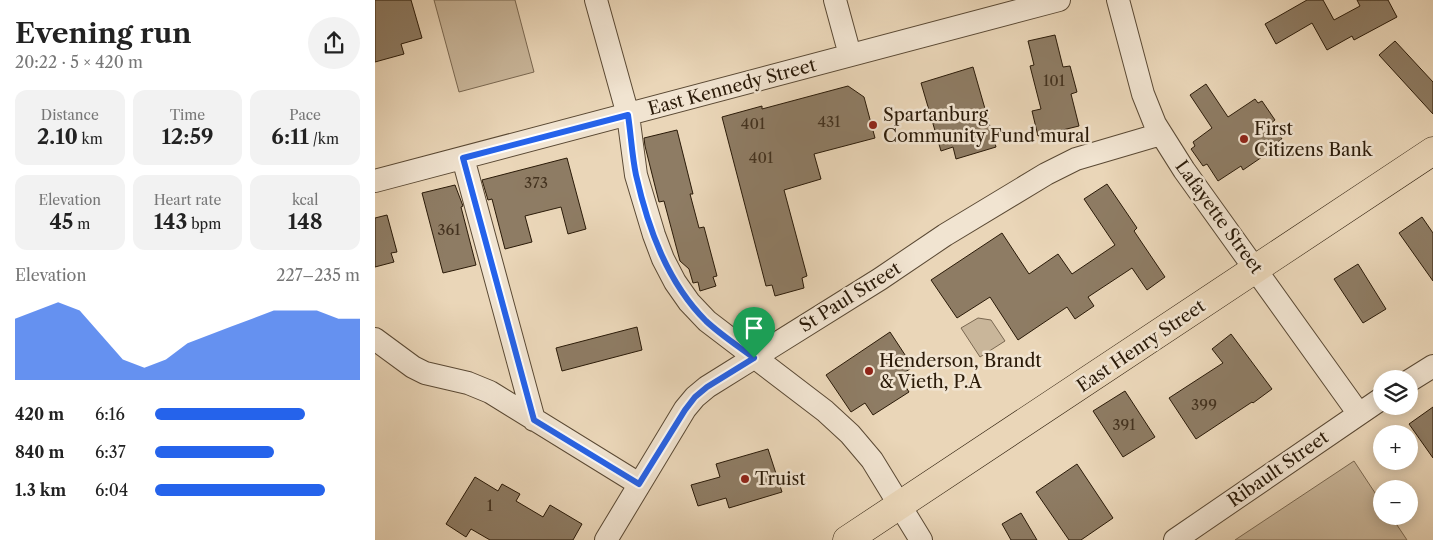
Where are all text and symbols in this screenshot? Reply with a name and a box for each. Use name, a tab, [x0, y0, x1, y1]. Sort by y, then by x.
text: Evening run	[15, 16, 191, 50]
button: share	[308, 17, 360, 69]
text: 20:22 · 5 × 420 m	[15, 52, 143, 72]
street label: East Kennedy Street	[646, 54, 819, 120]
house number: 101	[1043, 71, 1066, 90]
place label: Spartanburg Community Fund mural	[883, 104, 1090, 147]
text: Distance	[41, 106, 99, 124]
text: Time	[170, 106, 205, 124]
text: Pace	[289, 106, 321, 124]
house number: 431	[817, 112, 841, 131]
house number: 401	[741, 114, 766, 133]
place label: First Citizens Bank	[1254, 118, 1374, 161]
marker: Spartanburg Community Fund mural	[867, 119, 879, 131]
text: 2.10	[37, 124, 78, 149]
text: 12:59	[161, 124, 214, 149]
text: 6:11	[271, 124, 309, 149]
text: km	[78, 130, 103, 148]
text: /km	[309, 130, 339, 148]
marker: First Citizens Bank	[1238, 133, 1250, 145]
house number: 401	[749, 148, 774, 167]
street label: Lafayette Street	[1170, 156, 1268, 279]
house number: 373	[524, 173, 548, 192]
text: Elevation	[39, 191, 101, 209]
text: Heart rate	[154, 191, 221, 209]
text: kcal	[292, 191, 318, 209]
text: 45	[49, 209, 73, 234]
text: 143	[154, 209, 187, 234]
text: 148	[288, 209, 323, 234]
text: m	[73, 215, 90, 233]
text: bpm	[187, 215, 221, 233]
house number: 361	[437, 220, 461, 239]
street label: St Paul Street	[795, 257, 905, 337]
text: Elevation	[15, 265, 86, 285]
text: 227–235 m	[276, 265, 360, 285]
street label: East Henry Street	[1073, 295, 1210, 397]
pin	[733, 307, 775, 358]
icon: arrive	[740, 314, 768, 342]
place label: Henderson, Brandt & Vieth, P.A	[879, 350, 1042, 393]
marker: Henderson, Brandt & Vieth, P.A	[863, 365, 875, 377]
map controls	[1373, 370, 1418, 525]
button: layers	[1373, 370, 1418, 415]
house number: 399	[1191, 395, 1217, 414]
text: 420 m	[15, 404, 64, 424]
text: 6:16	[95, 404, 125, 424]
house number: 391	[1112, 415, 1136, 434]
button: +	[1373, 425, 1418, 470]
street label: Ribault Street	[1224, 426, 1333, 512]
text: 840 m	[15, 442, 64, 462]
text: 6:37	[95, 442, 126, 462]
place label: Truist	[755, 468, 806, 490]
marker: Truist	[739, 473, 751, 485]
text: 1.3 km	[15, 480, 66, 500]
text: 6:04	[95, 480, 128, 500]
button: −	[1373, 480, 1418, 525]
house number: 1	[487, 496, 494, 515]

